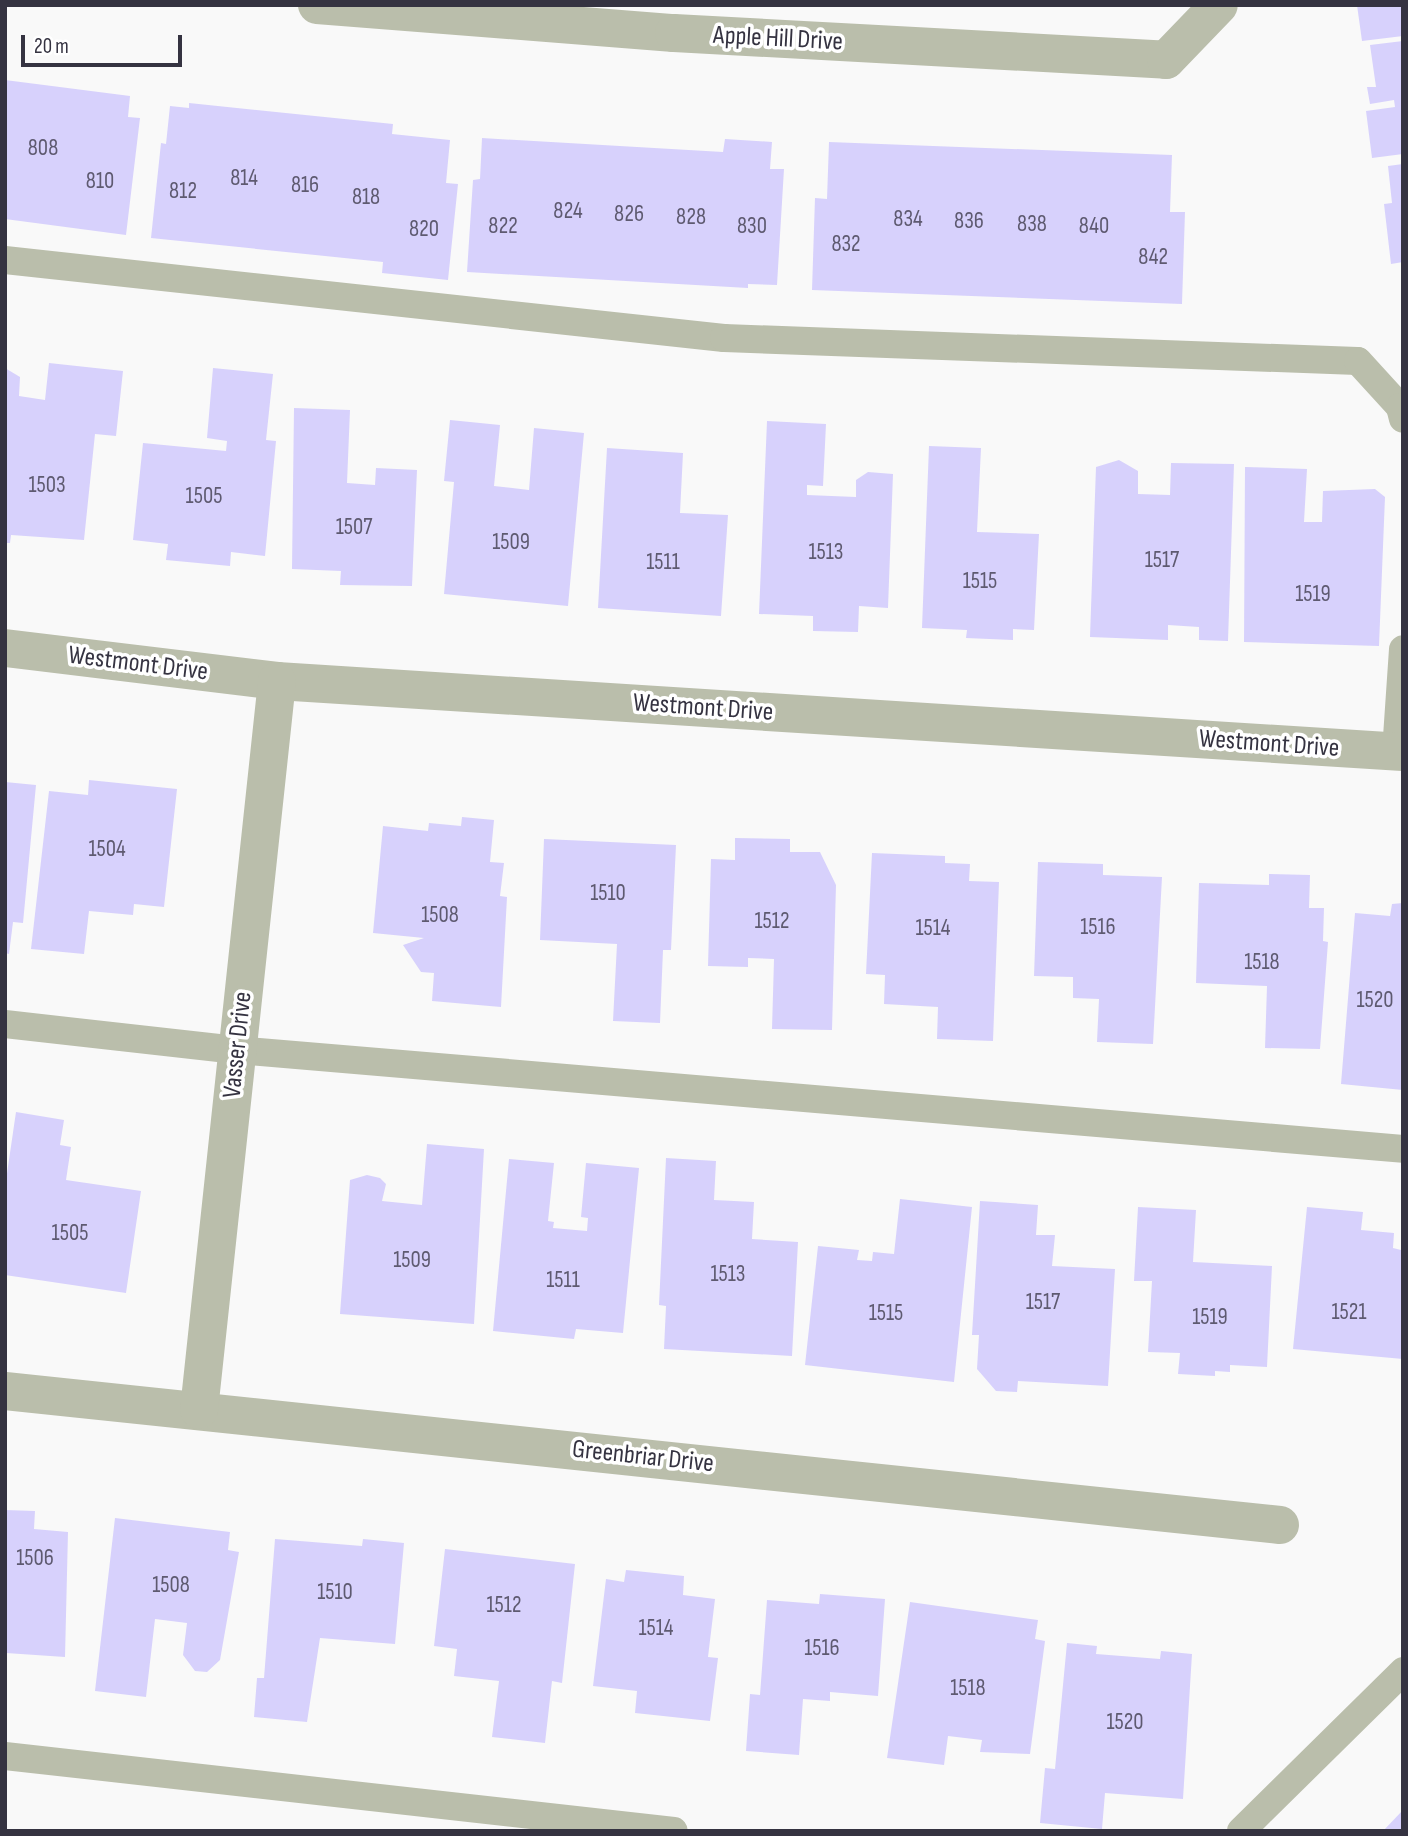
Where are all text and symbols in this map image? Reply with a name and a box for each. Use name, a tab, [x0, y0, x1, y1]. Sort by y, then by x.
street label: Apple Hill Drive	[712, 20, 844, 58]
scale bar	[24, 21, 186, 65]
text: 20 m	[34, 34, 69, 59]
house number: 808	[28, 134, 58, 162]
house number: 814	[230, 164, 258, 192]
house number: 810	[86, 167, 114, 195]
house number: 816	[291, 171, 319, 199]
house number: 812	[169, 177, 197, 205]
house number: 818	[352, 183, 380, 211]
house number: 824	[553, 197, 583, 225]
house number: 826	[614, 200, 644, 228]
house number: 828	[676, 203, 706, 231]
house number: 834	[893, 205, 923, 233]
house number: 836	[954, 207, 984, 235]
house number: 838	[1017, 210, 1047, 238]
house number: 822	[488, 212, 518, 240]
house number: 830	[737, 212, 767, 240]
house number: 840	[1079, 212, 1109, 240]
house number: 820	[409, 215, 439, 243]
house number: 832	[831, 230, 861, 258]
house number: 842	[1138, 243, 1168, 271]
house number: 1503	[28, 471, 66, 499]
house number: 1505	[186, 482, 222, 510]
house number: 1507	[336, 513, 372, 541]
house number: 1509	[492, 528, 530, 556]
house number: 1513	[809, 538, 843, 566]
house number: 1517	[1145, 546, 1179, 574]
house number: 1511	[646, 548, 680, 576]
house number: 1515	[963, 567, 997, 595]
house number: 1519	[1295, 580, 1331, 608]
street label: Westmont Drive	[66, 640, 210, 688]
street label: Westmont Drive	[632, 688, 774, 728]
street label: Westmont Drive	[1198, 724, 1340, 764]
house number: 1504	[88, 835, 126, 863]
house number: 1510	[590, 879, 626, 907]
house number: 1508	[421, 901, 459, 929]
house number: 1512	[754, 907, 790, 935]
house number: 1516	[1080, 913, 1116, 941]
house number: 1514	[916, 914, 950, 942]
house number: 1518	[1244, 948, 1280, 976]
house number: 1520	[1356, 986, 1394, 1014]
street label: Vasser Drive	[217, 990, 259, 1100]
house number: 1505	[52, 1219, 88, 1247]
house number: 1509	[393, 1246, 431, 1274]
house number: 1513	[711, 1260, 745, 1288]
house number: 1511	[546, 1266, 580, 1294]
house number: 1517	[1026, 1288, 1060, 1316]
house number: 1521	[1332, 1298, 1366, 1326]
house number: 1515	[869, 1299, 903, 1327]
house number: 1519	[1192, 1303, 1228, 1331]
street label: Greenbriar Drive	[571, 1434, 715, 1480]
house number: 1506	[16, 1544, 54, 1572]
house number: 1508	[152, 1571, 190, 1599]
house number: 1510	[317, 1578, 353, 1606]
house number: 1512	[486, 1591, 522, 1619]
house number: 1514	[639, 1614, 673, 1642]
house number: 1516	[804, 1634, 840, 1662]
house number: 1518	[950, 1674, 986, 1702]
house number: 1520	[1106, 1708, 1144, 1736]

